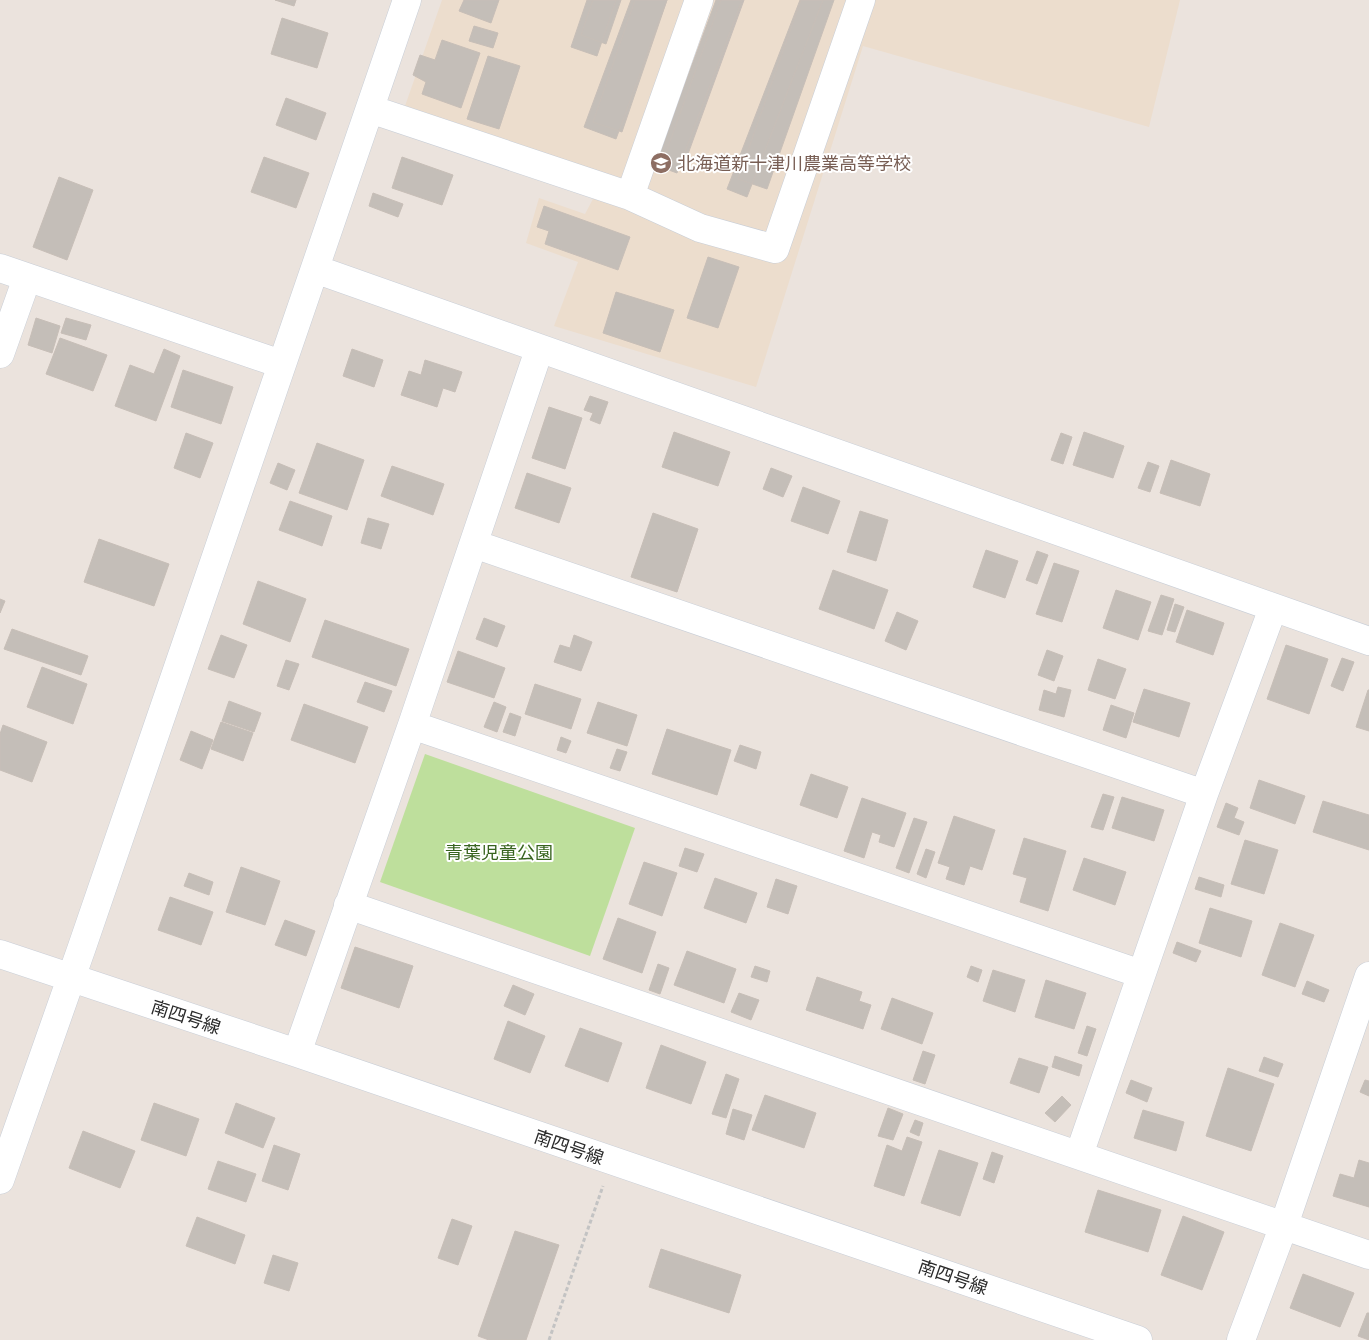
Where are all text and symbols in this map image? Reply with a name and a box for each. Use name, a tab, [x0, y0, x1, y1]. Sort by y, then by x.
school or university icon: 北海道新十津川農業高等学校	[649, 151, 673, 175]
place label: 北海道新十津川農業高等学校	[677, 152, 911, 175]
park label: 青葉児童公園	[445, 841, 553, 864]
street label: 南四号線	[148, 995, 224, 1039]
street label: 南四号線	[531, 1124, 607, 1170]
street label: 南四号線	[915, 1254, 991, 1300]

